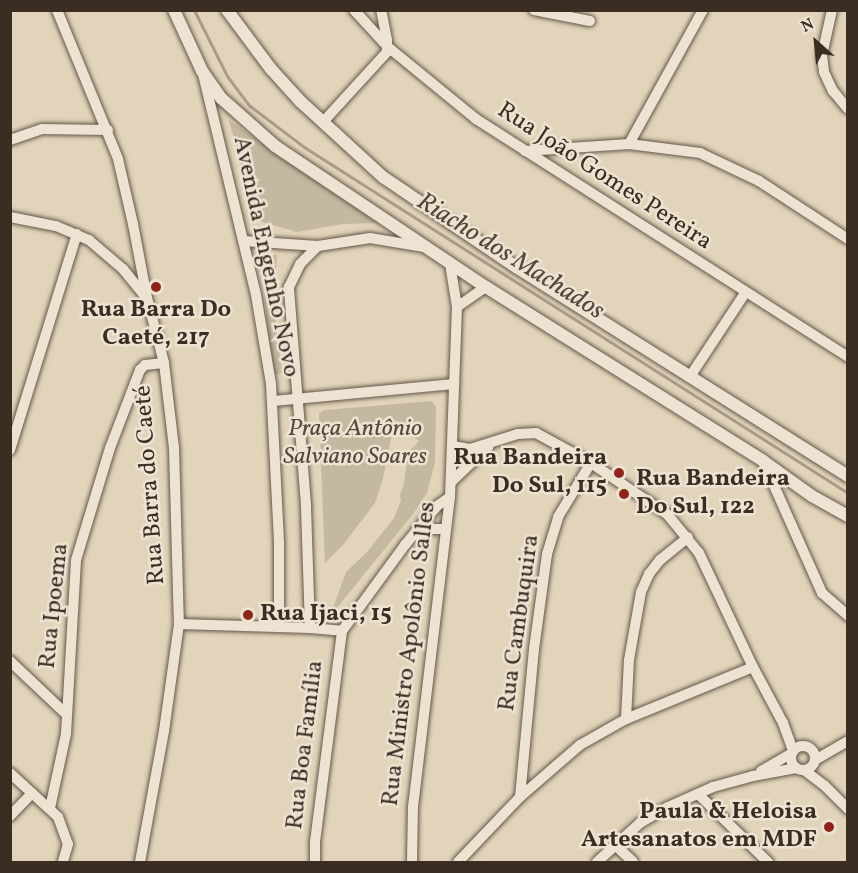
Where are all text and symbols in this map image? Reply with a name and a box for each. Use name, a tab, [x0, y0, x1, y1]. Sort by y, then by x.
north arrow	[786, 12, 846, 72]
text: N	[798, 14, 818, 38]
street label: Rua João Gomes Pereira	[491, 97, 717, 257]
street label: Avenida Engenho Novo	[225, 134, 305, 380]
water label: Riacho dos Machados	[410, 187, 610, 327]
marker: Rua Barra Do Caeté, 217	[149, 280, 163, 294]
place label: Rua Barra Do Caeté, 217	[81, 297, 231, 353]
street label: Rua Barra do Caeté	[130, 384, 172, 586]
park label: Praça Antônio Salviano Soares	[283, 416, 427, 472]
place label: Rua Bandeira Do Sul, 115	[453, 445, 607, 501]
marker: Rua Bandeira Do Sul, 115	[612, 466, 626, 480]
place label: Rua Bandeira Do Sul, 122	[636, 466, 790, 522]
marker: Rua Bandeira Do Sul, 122	[617, 487, 631, 501]
street label: Rua Ministro Apolônio Salles	[377, 500, 443, 808]
street label: Rua Cambuquira	[493, 533, 547, 713]
street label: Rua Ipoema	[34, 542, 76, 670]
place label: Rua Ijaci, 15	[260, 601, 392, 629]
marker: Rua Ijaci, 15	[241, 608, 255, 622]
street label: Rua Boa Família	[281, 659, 331, 831]
place label: Paula & Heloisa Artesanatos em MDF	[581, 799, 817, 855]
marker: Paula & Heloisa Artesanatos em MDF	[822, 820, 836, 834]

